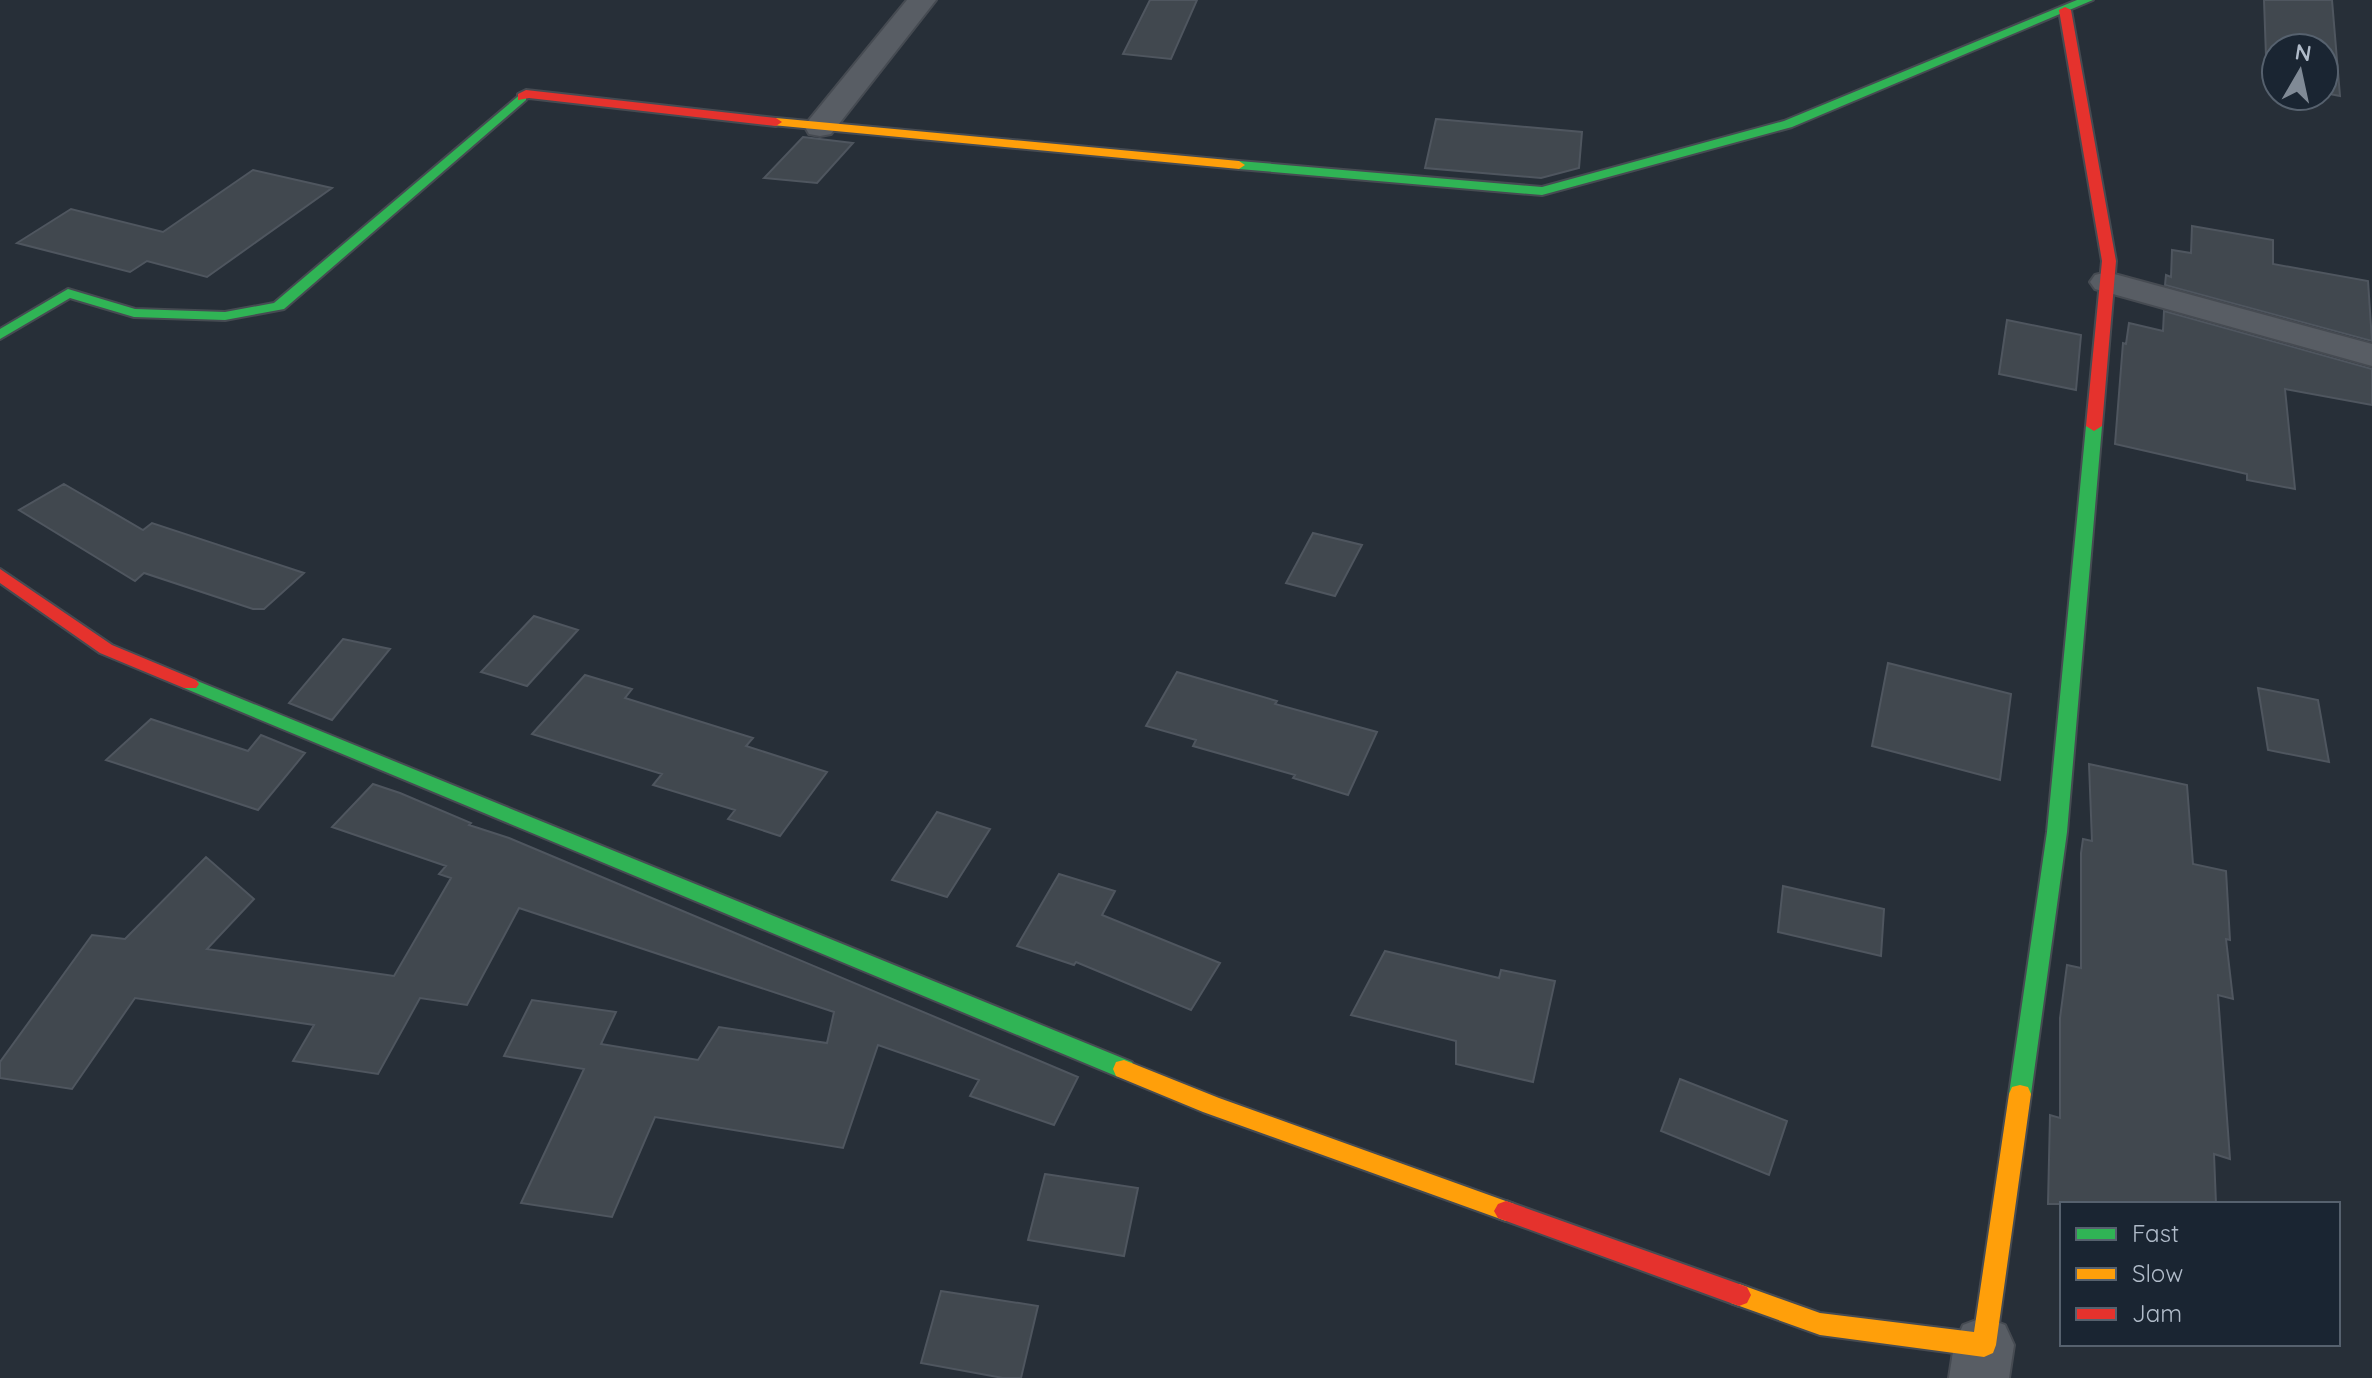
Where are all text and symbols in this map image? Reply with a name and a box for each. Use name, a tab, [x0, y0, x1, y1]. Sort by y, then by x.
north arrow	[2260, 32, 2340, 112]
text: N	[2293, 37, 2313, 67]
legend	[2060, 1202, 2340, 1346]
text: Fast	[2132, 1218, 2179, 1248]
text: Slow	[2132, 1258, 2183, 1288]
text: Jam	[2132, 1298, 2182, 1328]

